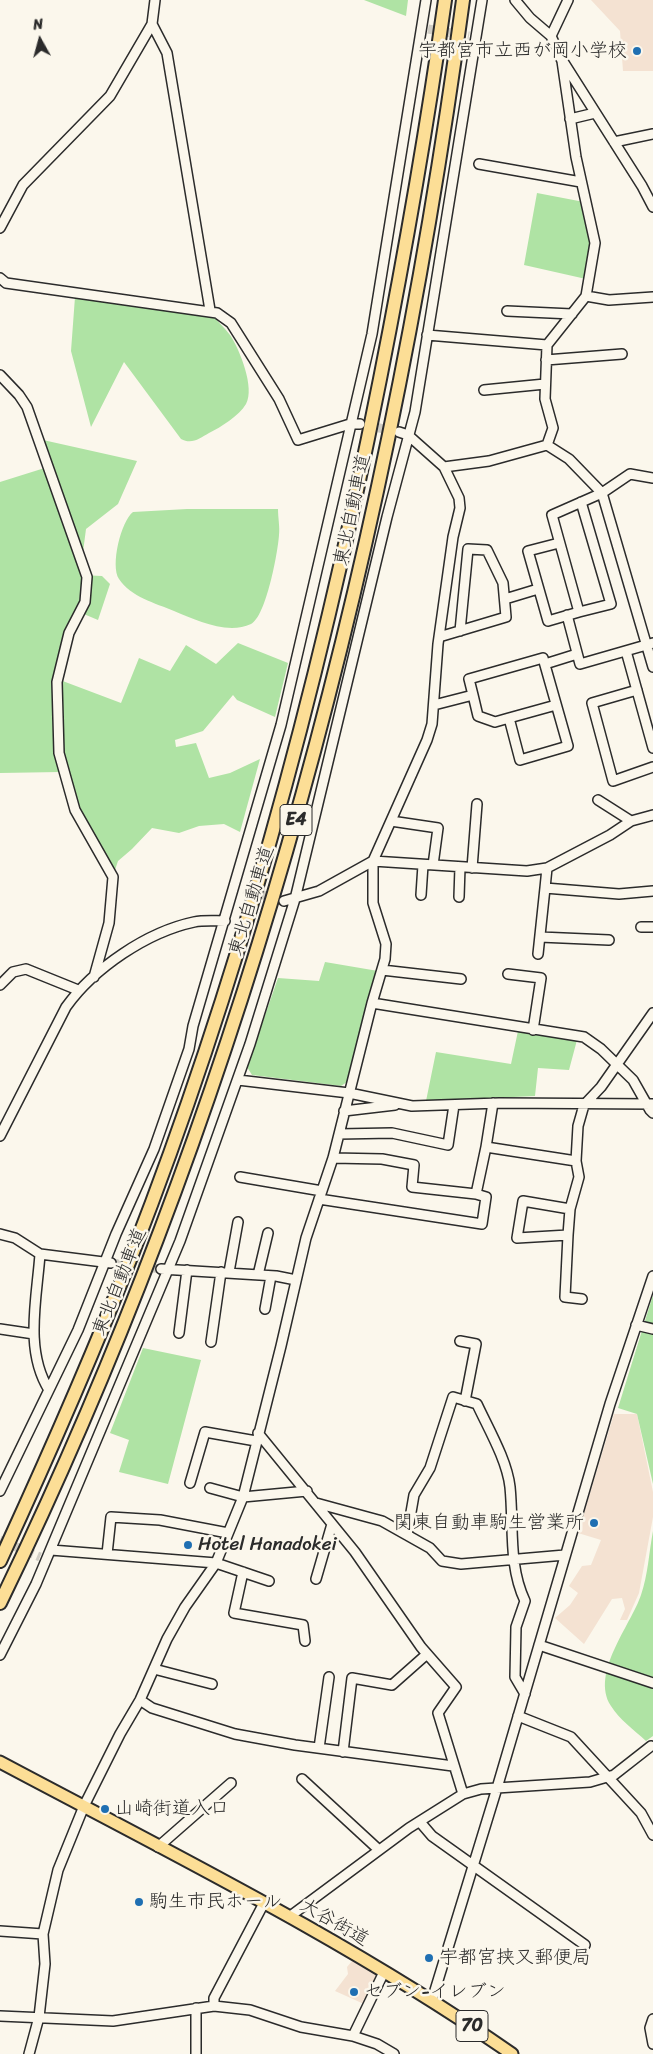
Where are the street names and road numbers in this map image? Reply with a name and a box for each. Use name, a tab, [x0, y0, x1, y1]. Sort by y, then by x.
street label: 東北自動車道	[330, 452, 376, 568]
road number: E4	[280, 804, 312, 836]
street label: 東北自動車道	[224, 843, 280, 959]
street label: 東北自動車道	[88, 1225, 152, 1339]
street label: 大谷街道	[295, 1894, 373, 1952]
road number: 70	[456, 2010, 488, 2042]

